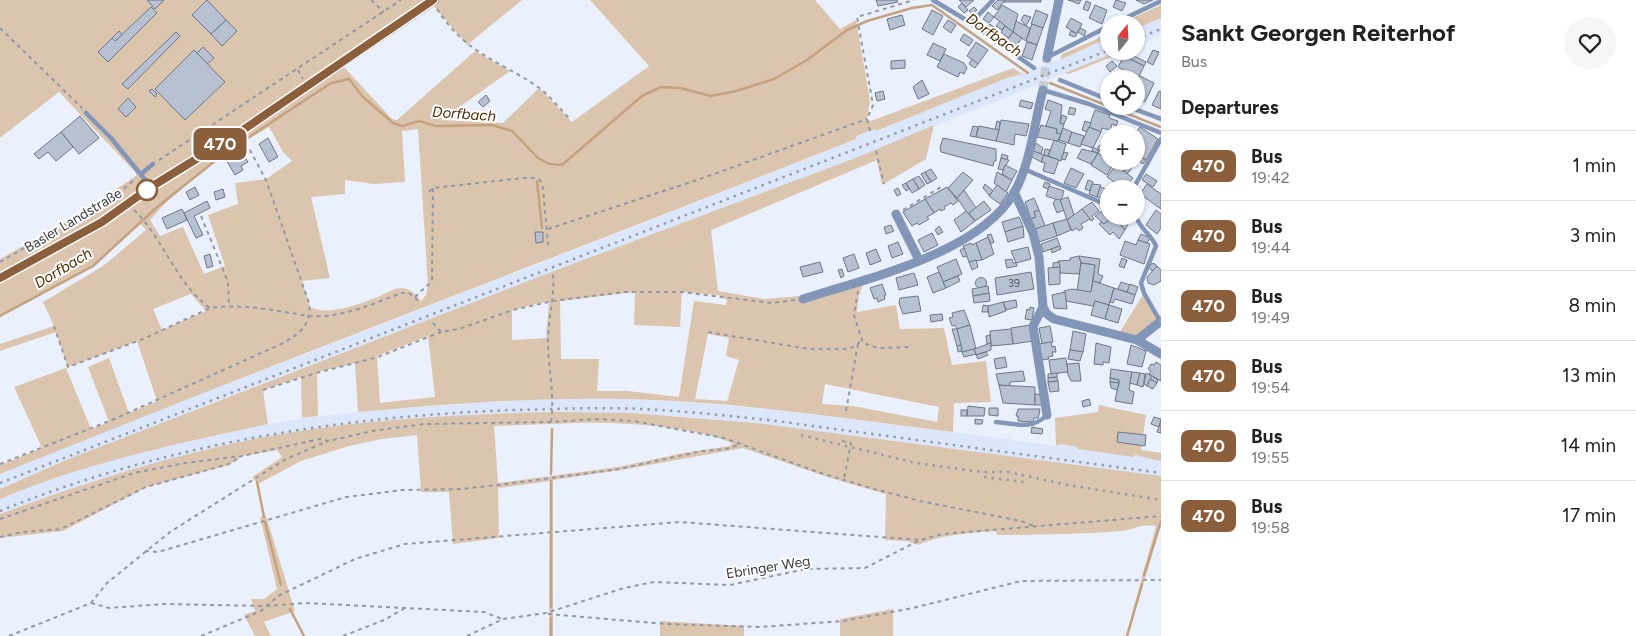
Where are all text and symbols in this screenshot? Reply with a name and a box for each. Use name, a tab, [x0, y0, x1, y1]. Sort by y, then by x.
water label: Dorfbach	[963, 9, 1025, 61]
north arrow	[1100, 15, 1145, 60]
map controls	[1100, 15, 1145, 225]
button: heart	[1564, 17, 1616, 69]
text: Sankt Georgen Reiterhof	[1181, 18, 1455, 47]
text: Bus	[1181, 52, 1207, 71]
button: locate	[1100, 70, 1145, 115]
text: Departures	[1181, 96, 1279, 119]
water label: Dorfbach	[432, 103, 496, 125]
button: +	[1100, 125, 1145, 170]
line badge: 470	[191, 128, 249, 160]
text: 470	[203, 133, 237, 155]
text: Bus	[1251, 145, 1282, 168]
text: 1 min	[1572, 154, 1616, 177]
text: 470	[1192, 155, 1225, 177]
text: 19:42	[1251, 168, 1290, 187]
unlabelled marker	[136, 179, 158, 201]
button: −	[1100, 180, 1145, 225]
street label: Basler Landstraße	[21, 184, 125, 256]
text: Bus	[1251, 215, 1282, 238]
text: 3 min	[1570, 224, 1616, 247]
text: 470	[1192, 225, 1225, 247]
text: 19:44	[1251, 238, 1291, 257]
water label: Dorfbach	[31, 244, 95, 292]
house number: 39	[1008, 277, 1020, 290]
text: Bus	[1251, 285, 1282, 308]
text: 8 min	[1568, 294, 1616, 317]
text: 470	[1192, 295, 1225, 317]
text: 19:49	[1251, 308, 1290, 327]
text: Bus	[1251, 355, 1282, 378]
text: 13 min	[1562, 364, 1616, 387]
text: 470	[1192, 365, 1225, 387]
text: 19:54	[1251, 378, 1290, 397]
text: Bus	[1251, 425, 1282, 448]
text: 14 min	[1560, 434, 1616, 457]
text: 470	[1192, 435, 1225, 457]
text: 19:55	[1251, 448, 1289, 467]
text: Bus	[1251, 495, 1282, 518]
text: 17 min	[1562, 504, 1616, 527]
text: 470	[1192, 505, 1225, 527]
text: 19:58	[1251, 518, 1290, 537]
street label: Ebringer Weg	[725, 552, 811, 583]

